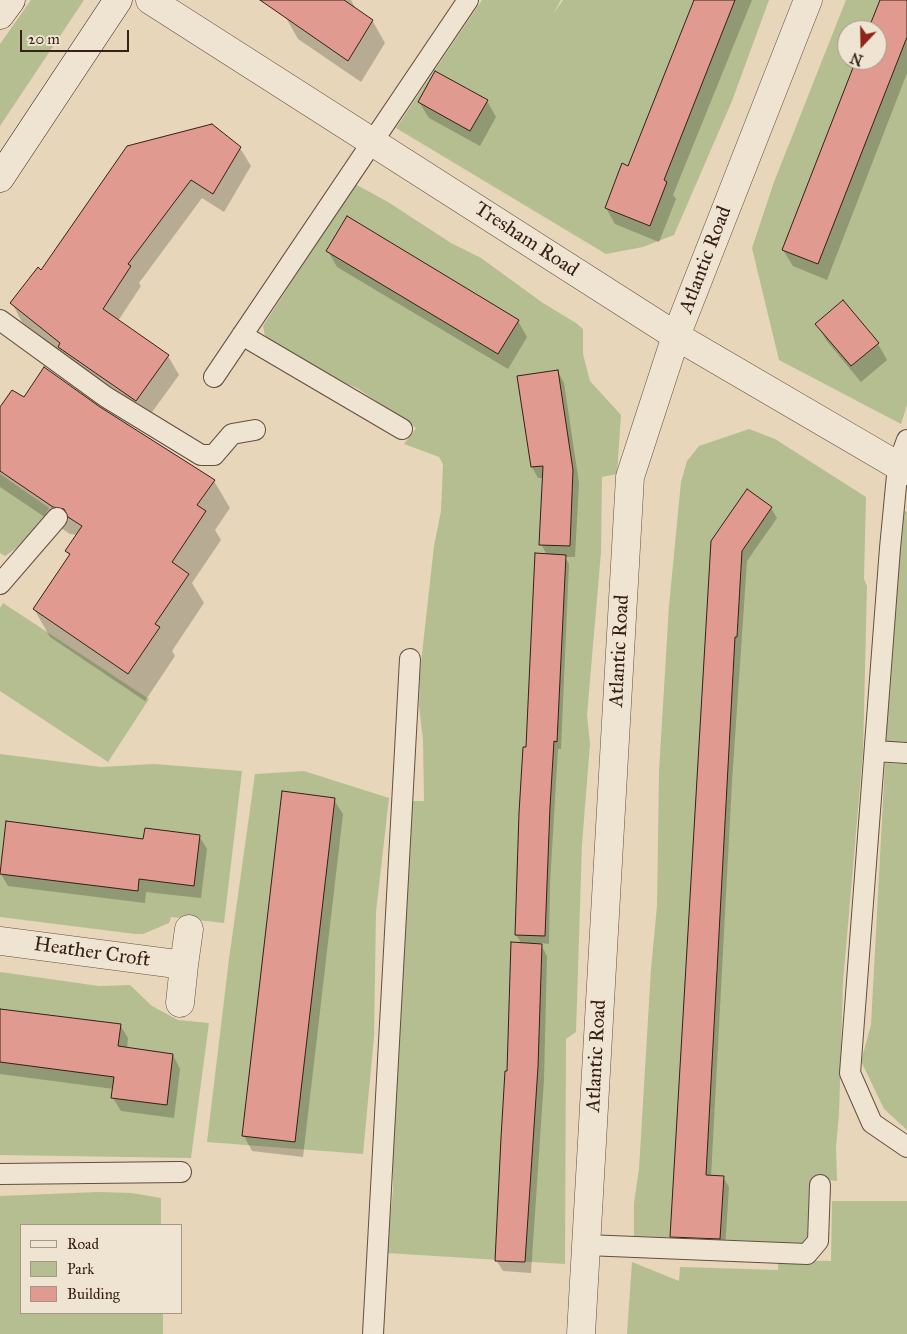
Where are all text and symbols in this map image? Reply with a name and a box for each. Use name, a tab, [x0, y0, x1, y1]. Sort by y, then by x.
scale bar	[22, 20, 131, 52]
north arrow	[837, 20, 887, 70]
text: 20 m	[28, 30, 60, 48]
text: N	[848, 48, 865, 69]
street label: Tresham Road	[469, 197, 583, 283]
street label: Atlantic Road	[675, 203, 737, 317]
street label: Atlantic Road	[605, 594, 635, 708]
street label: Heather Croft	[32, 933, 152, 973]
street label: Atlantic Road	[582, 999, 612, 1113]
legend	[20, 1224, 182, 1314]
text: Road	[67, 1235, 99, 1253]
text: Park	[67, 1260, 94, 1278]
text: Building	[67, 1285, 120, 1303]

